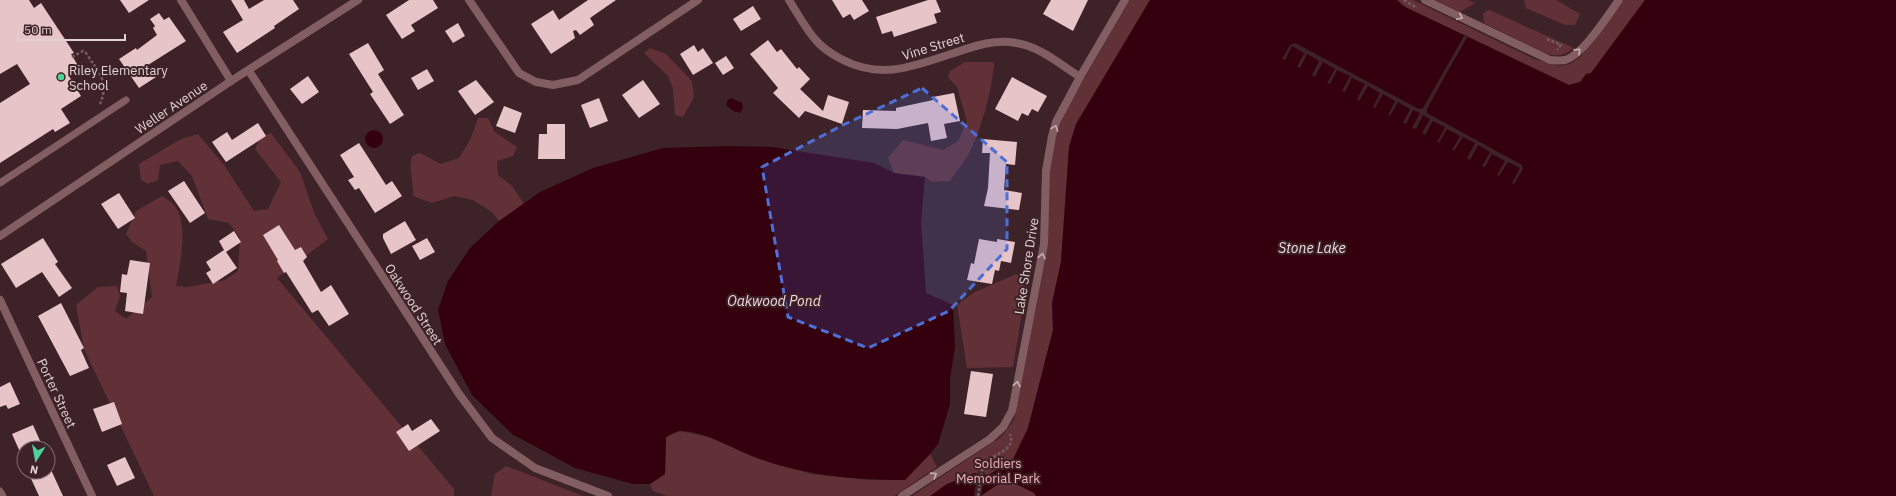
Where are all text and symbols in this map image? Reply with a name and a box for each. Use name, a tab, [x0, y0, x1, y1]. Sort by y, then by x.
one-way arrow	[1456, 12, 1464, 20]
scale bar	[18, 16, 125, 42]
text: 50 m	[24, 22, 52, 37]
street label: Vine Street	[900, 29, 966, 64]
one-way arrow	[1573, 49, 1581, 56]
place label: Riley Elementary School	[69, 62, 168, 94]
marker: Riley Elementary School	[56, 72, 66, 82]
street label: Weller Avenue	[132, 77, 211, 138]
one-way arrow	[1050, 124, 1058, 131]
street label: Lake Shore Drive	[1010, 217, 1043, 316]
water label: Stone Lake	[1278, 239, 1346, 257]
one-way arrow	[1037, 253, 1045, 259]
street label: Oakwood Street	[381, 260, 446, 348]
water label: Oakwood Pond	[727, 292, 822, 310]
street label: Porter Street	[33, 356, 80, 431]
one-way arrow	[1013, 381, 1021, 387]
north arrow	[16, 440, 56, 480]
park label: Soldiers Memorial Park	[956, 455, 1040, 487]
text: N	[29, 462, 39, 477]
one-way arrow	[930, 472, 937, 480]

